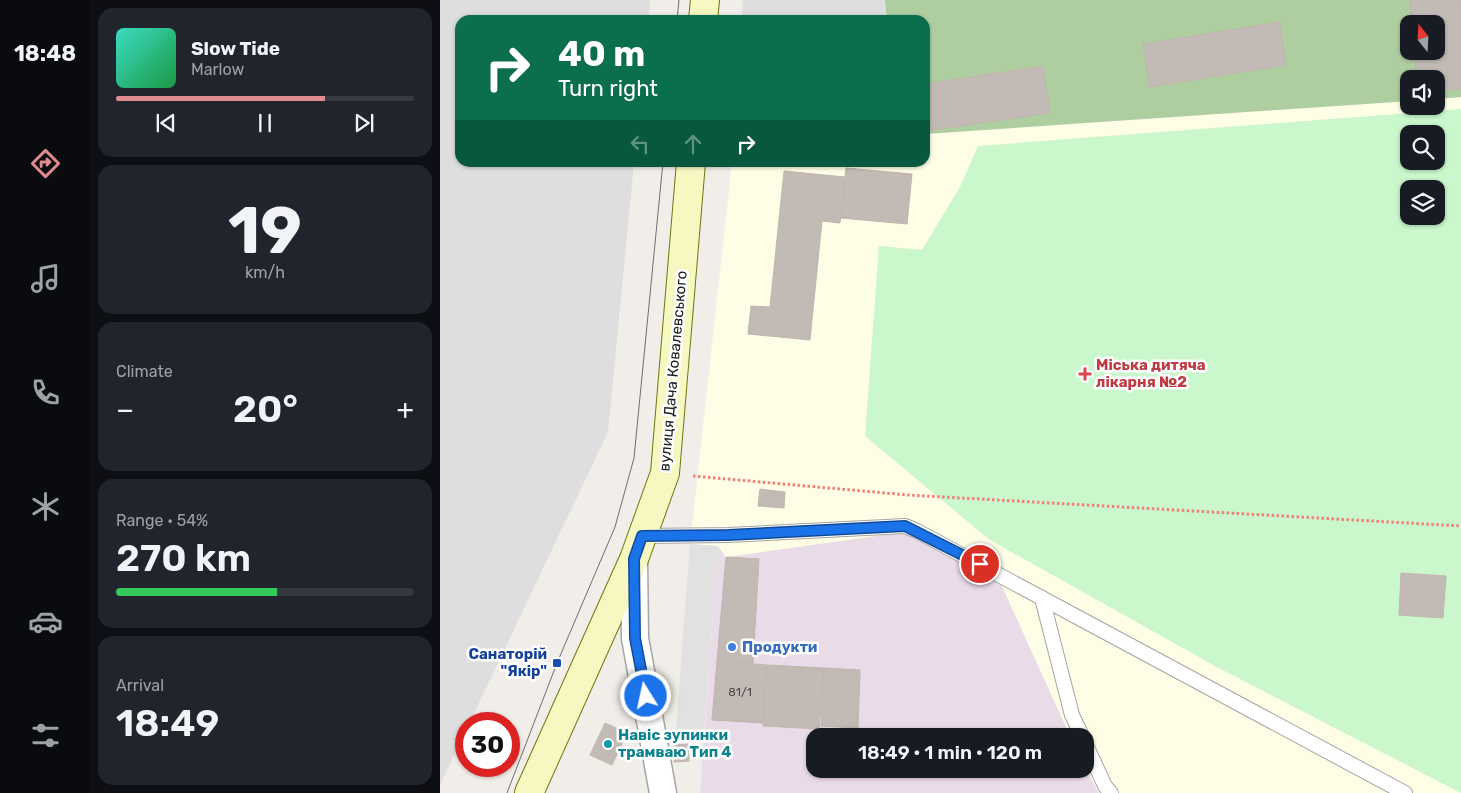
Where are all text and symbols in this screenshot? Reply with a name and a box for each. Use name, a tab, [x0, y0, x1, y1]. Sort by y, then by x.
north arrow	[1400, 15, 1445, 60]
map controls	[1400, 15, 1445, 225]
text: 40 m	[558, 33, 645, 75]
icon: right	[475, 35, 540, 100]
text: Slow Tide	[191, 37, 280, 60]
text: 18:48	[14, 40, 76, 67]
text: Marlow	[191, 60, 244, 79]
button: sound	[1400, 70, 1445, 115]
text: Turn right	[558, 75, 658, 102]
icon: previous	[152, 109, 180, 137]
icon: pause	[251, 109, 279, 137]
icon: next	[350, 109, 378, 137]
button: search	[1400, 125, 1445, 170]
icon: left	[626, 130, 654, 158]
icon: ahead	[679, 130, 707, 158]
icon: right	[732, 130, 760, 158]
icon: directions	[28, 146, 63, 181]
button: layers	[1400, 180, 1445, 225]
text: 19	[228, 192, 302, 269]
icon: music	[28, 261, 63, 296]
text: km/h	[245, 263, 285, 282]
street label: вулиця Дача Ковалевського	[655, 270, 691, 472]
place label: Міська дитяча лікарня №2	[1096, 356, 1206, 391]
text: Climate	[116, 362, 173, 381]
marker: Міська дитяча лікарня №2	[1078, 367, 1092, 381]
icon: phone	[28, 375, 63, 410]
text: 20°	[233, 386, 298, 432]
text: −	[116, 393, 134, 426]
text: +	[397, 393, 414, 426]
icon: climate	[28, 489, 63, 524]
text: Range · 54%	[116, 511, 208, 530]
text: 270 km	[116, 535, 251, 581]
pin	[959, 543, 1001, 585]
icon: arrive	[966, 550, 994, 578]
icon: car	[28, 604, 63, 639]
place label: Продукти	[742, 638, 817, 656]
marker: Продукти	[726, 641, 738, 653]
place label: Санаторій "Якір"	[468, 645, 547, 680]
marker: Санаторій "Якір"	[551, 657, 563, 669]
position arrow	[619, 669, 671, 721]
text: Arrival	[116, 676, 164, 695]
house number: 81/1	[728, 685, 752, 699]
text: 18:49	[116, 700, 219, 746]
speed limit sign: 30	[455, 712, 520, 777]
icon: filters	[28, 718, 63, 753]
place label: Навіс зупинки трамваю Тип 4	[618, 726, 732, 761]
marker: Навіс зупинки трамваю Тип 4	[602, 738, 614, 750]
text: 18:49 · 1 min · 120 m	[858, 741, 1042, 764]

